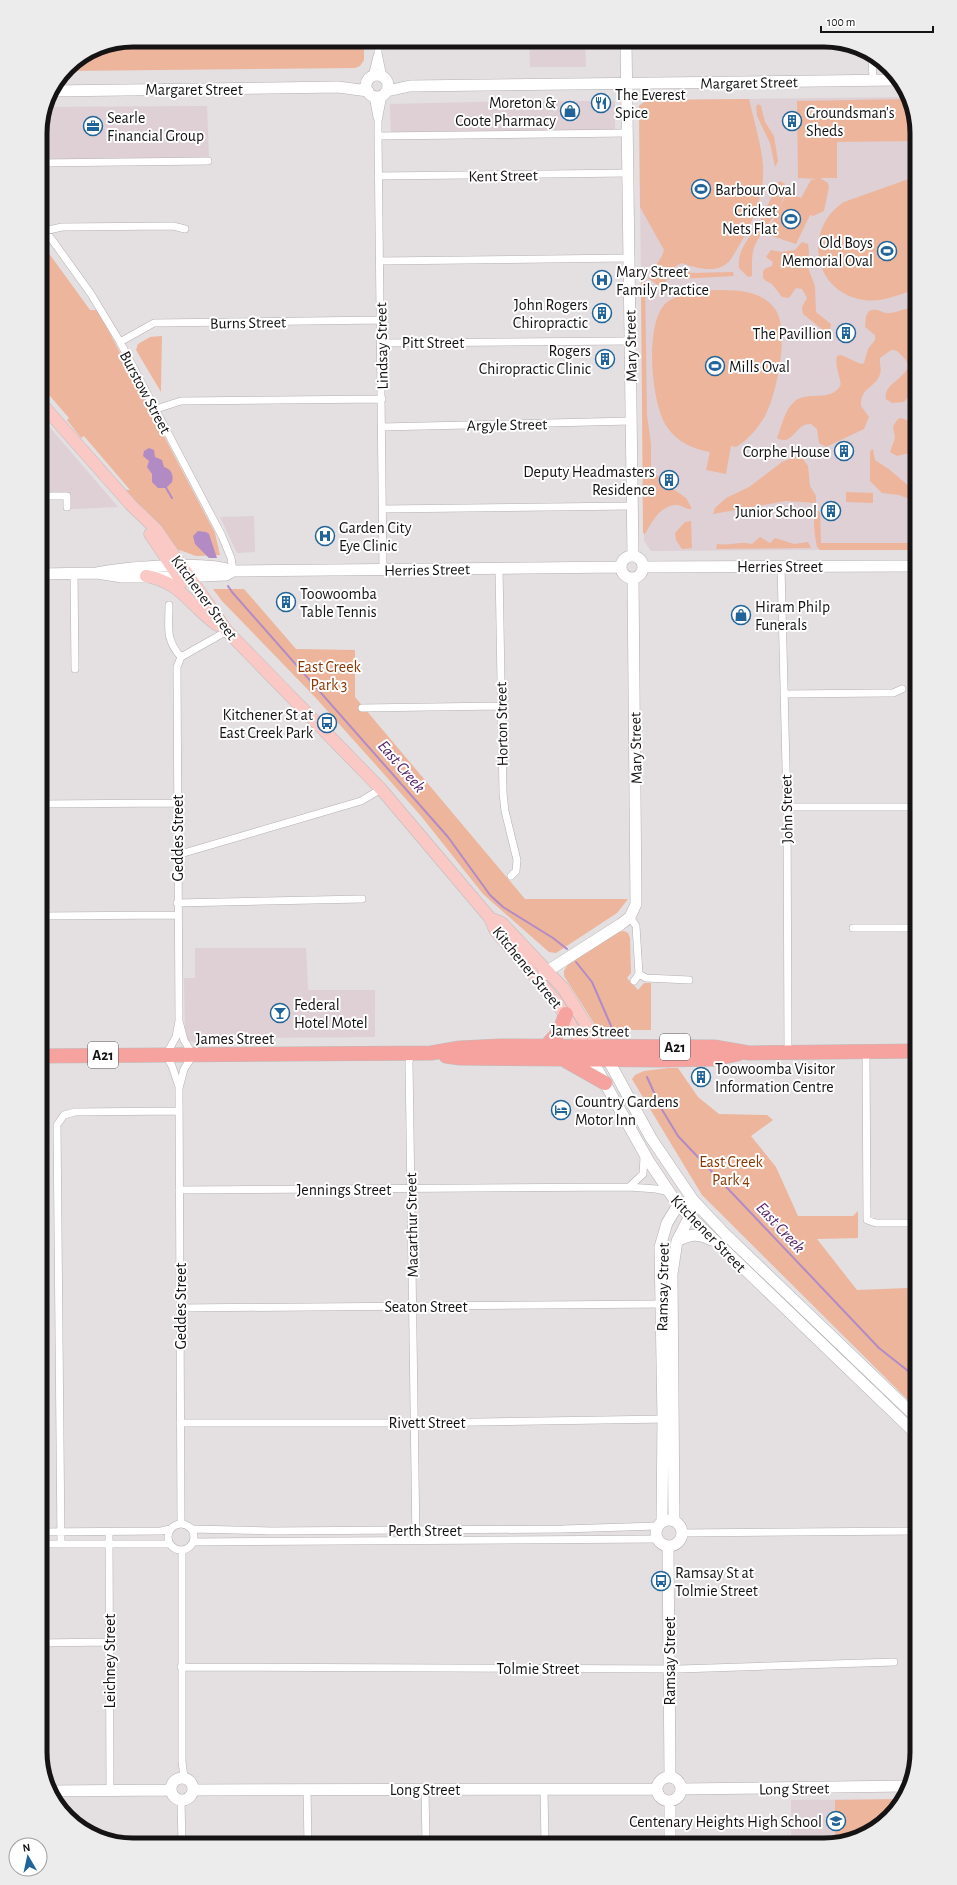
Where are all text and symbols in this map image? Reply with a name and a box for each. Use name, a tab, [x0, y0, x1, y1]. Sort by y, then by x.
scale bar	[821, 8, 933, 34]
text: 100 m	[827, 16, 855, 28]
street label: Margaret Street	[700, 74, 798, 92]
street label: Margaret Street	[145, 82, 243, 98]
place label: The Everest Spice	[615, 87, 686, 121]
restaurant icon: The Everest Spice	[590, 92, 612, 114]
place label: Moreton & Coote Pharmacy	[455, 95, 556, 130]
shop icon: Moreton & Coote Pharmacy	[559, 100, 581, 122]
place label: Groundsman's Sheds	[806, 105, 895, 139]
place label: Searle Financial Group	[107, 110, 204, 144]
building icon: Groundsman's Sheds	[781, 110, 803, 132]
office icon: Searle Financial Group	[82, 115, 104, 137]
street label: Kent Street	[468, 167, 538, 185]
sports icon: Barbour Oval	[690, 178, 712, 200]
place label: Barbour Oval	[715, 182, 796, 198]
place label: Cricket Nets Flat	[722, 203, 777, 237]
sports icon: Cricket Nets Flat	[780, 208, 802, 230]
place label: Old Boys Memorial Oval	[782, 235, 873, 269]
sports icon: Old Boys Memorial Oval	[876, 240, 898, 262]
place label: Mary Street Family Practice	[616, 264, 709, 299]
hospital icon: Mary Street Family Practice	[591, 269, 613, 291]
place label: John Rogers Chiropractic	[513, 297, 588, 331]
street label: Lindsay Street	[373, 302, 392, 390]
building icon: John Rogers Chiropractic	[591, 302, 613, 324]
street label: Mary Street	[622, 310, 641, 382]
street label: Burns Street	[210, 314, 286, 332]
building icon: The Pavillion	[835, 322, 857, 344]
place label: The Pavillion	[753, 326, 832, 342]
street label: Pitt Street	[402, 335, 464, 351]
place label: Rogers Chiropractic Clinic	[479, 343, 591, 377]
street label: Burstow Street	[117, 348, 174, 437]
building icon: Rogers Chiropractic Clinic	[594, 348, 616, 370]
sports icon: Mills Oval	[704, 355, 726, 377]
place label: Mills Oval	[729, 359, 790, 375]
street label: Argyle Street	[467, 416, 547, 435]
building icon: Corphe House	[833, 440, 855, 462]
place label: Corphe House	[743, 444, 830, 460]
place label: Deputy Headmasters Residence	[523, 464, 655, 498]
building icon: Deputy Headmasters Residence	[658, 469, 680, 491]
building icon: Junior School	[820, 500, 842, 522]
place label: Junior School	[735, 504, 817, 520]
place label: Garden City Eye Clinic	[339, 520, 412, 555]
hospital icon: Garden City Eye Clinic	[314, 525, 336, 547]
street label: Kitchener Street	[168, 552, 240, 643]
street label: Herries Street	[737, 559, 823, 575]
street label: Herries Street	[384, 561, 470, 579]
place label: Toowoomba Table Tennis	[300, 586, 377, 620]
building icon: Toowoomba Table Tennis	[275, 591, 297, 613]
place label: Hiram Philp Funerals	[755, 599, 830, 633]
shop icon: Hiram Philp Funerals	[730, 604, 752, 626]
park label: East Creek Park 3	[297, 659, 362, 693]
street label: Horton Street	[493, 682, 511, 766]
place label: Kitchener St at East Creek Park	[219, 707, 314, 741]
bus stop icon: Kitchener St at East Creek Park	[316, 712, 338, 734]
street label: Mary Street	[627, 712, 646, 784]
water label: East Creek	[375, 737, 429, 796]
street label: John Street	[778, 774, 796, 844]
street label: Geddes Street	[170, 795, 186, 881]
street label: Kitchener Street	[489, 924, 565, 1012]
place label: Federal Hotel Motel	[294, 997, 368, 1031]
bar icon: Federal Hotel Motel	[269, 1002, 291, 1024]
street label: James Street	[551, 1022, 629, 1040]
street label: James Street	[196, 1031, 274, 1047]
road number: A21	[660, 1034, 690, 1060]
road number: A21	[88, 1042, 118, 1068]
place label: Toowoomba Visitor Information Centre	[715, 1061, 836, 1095]
building icon: Toowoomba Visitor Information Centre	[690, 1066, 712, 1088]
place label: Country Gardens Motor Inn	[575, 1094, 679, 1128]
hotel icon: Country Gardens Motor Inn	[550, 1099, 572, 1121]
park label: East Creek Park 4	[699, 1154, 764, 1188]
street label: Macarthur Street	[403, 1172, 421, 1278]
street label: Jennings Street	[297, 1182, 391, 1198]
street label: Kitchener Street	[668, 1192, 749, 1275]
water label: East Creek	[753, 1199, 808, 1256]
street label: Ramsay Street	[654, 1242, 673, 1332]
street label: Geddes Street	[173, 1263, 189, 1349]
street label: Seaton Street	[384, 1299, 468, 1315]
street label: Rivett Street	[388, 1415, 466, 1431]
street label: Perth Street	[388, 1523, 462, 1539]
place label: Ramsay St at Tolmie Street	[675, 1565, 758, 1599]
bus stop icon: Ramsay St at Tolmie Street	[650, 1570, 672, 1592]
street label: Leichney Street	[102, 1614, 119, 1708]
street label: Ramsay Street	[662, 1617, 679, 1705]
street label: Tolmie Street	[497, 1661, 579, 1677]
street label: Long Street	[759, 1780, 829, 1798]
street label: Long Street	[390, 1782, 460, 1798]
school or university icon: Centenary Heights High School	[825, 1810, 847, 1832]
place label: Centenary Heights High School	[629, 1814, 822, 1831]
north arrow	[8, 1837, 48, 1877]
text: N	[22, 1842, 31, 1854]

